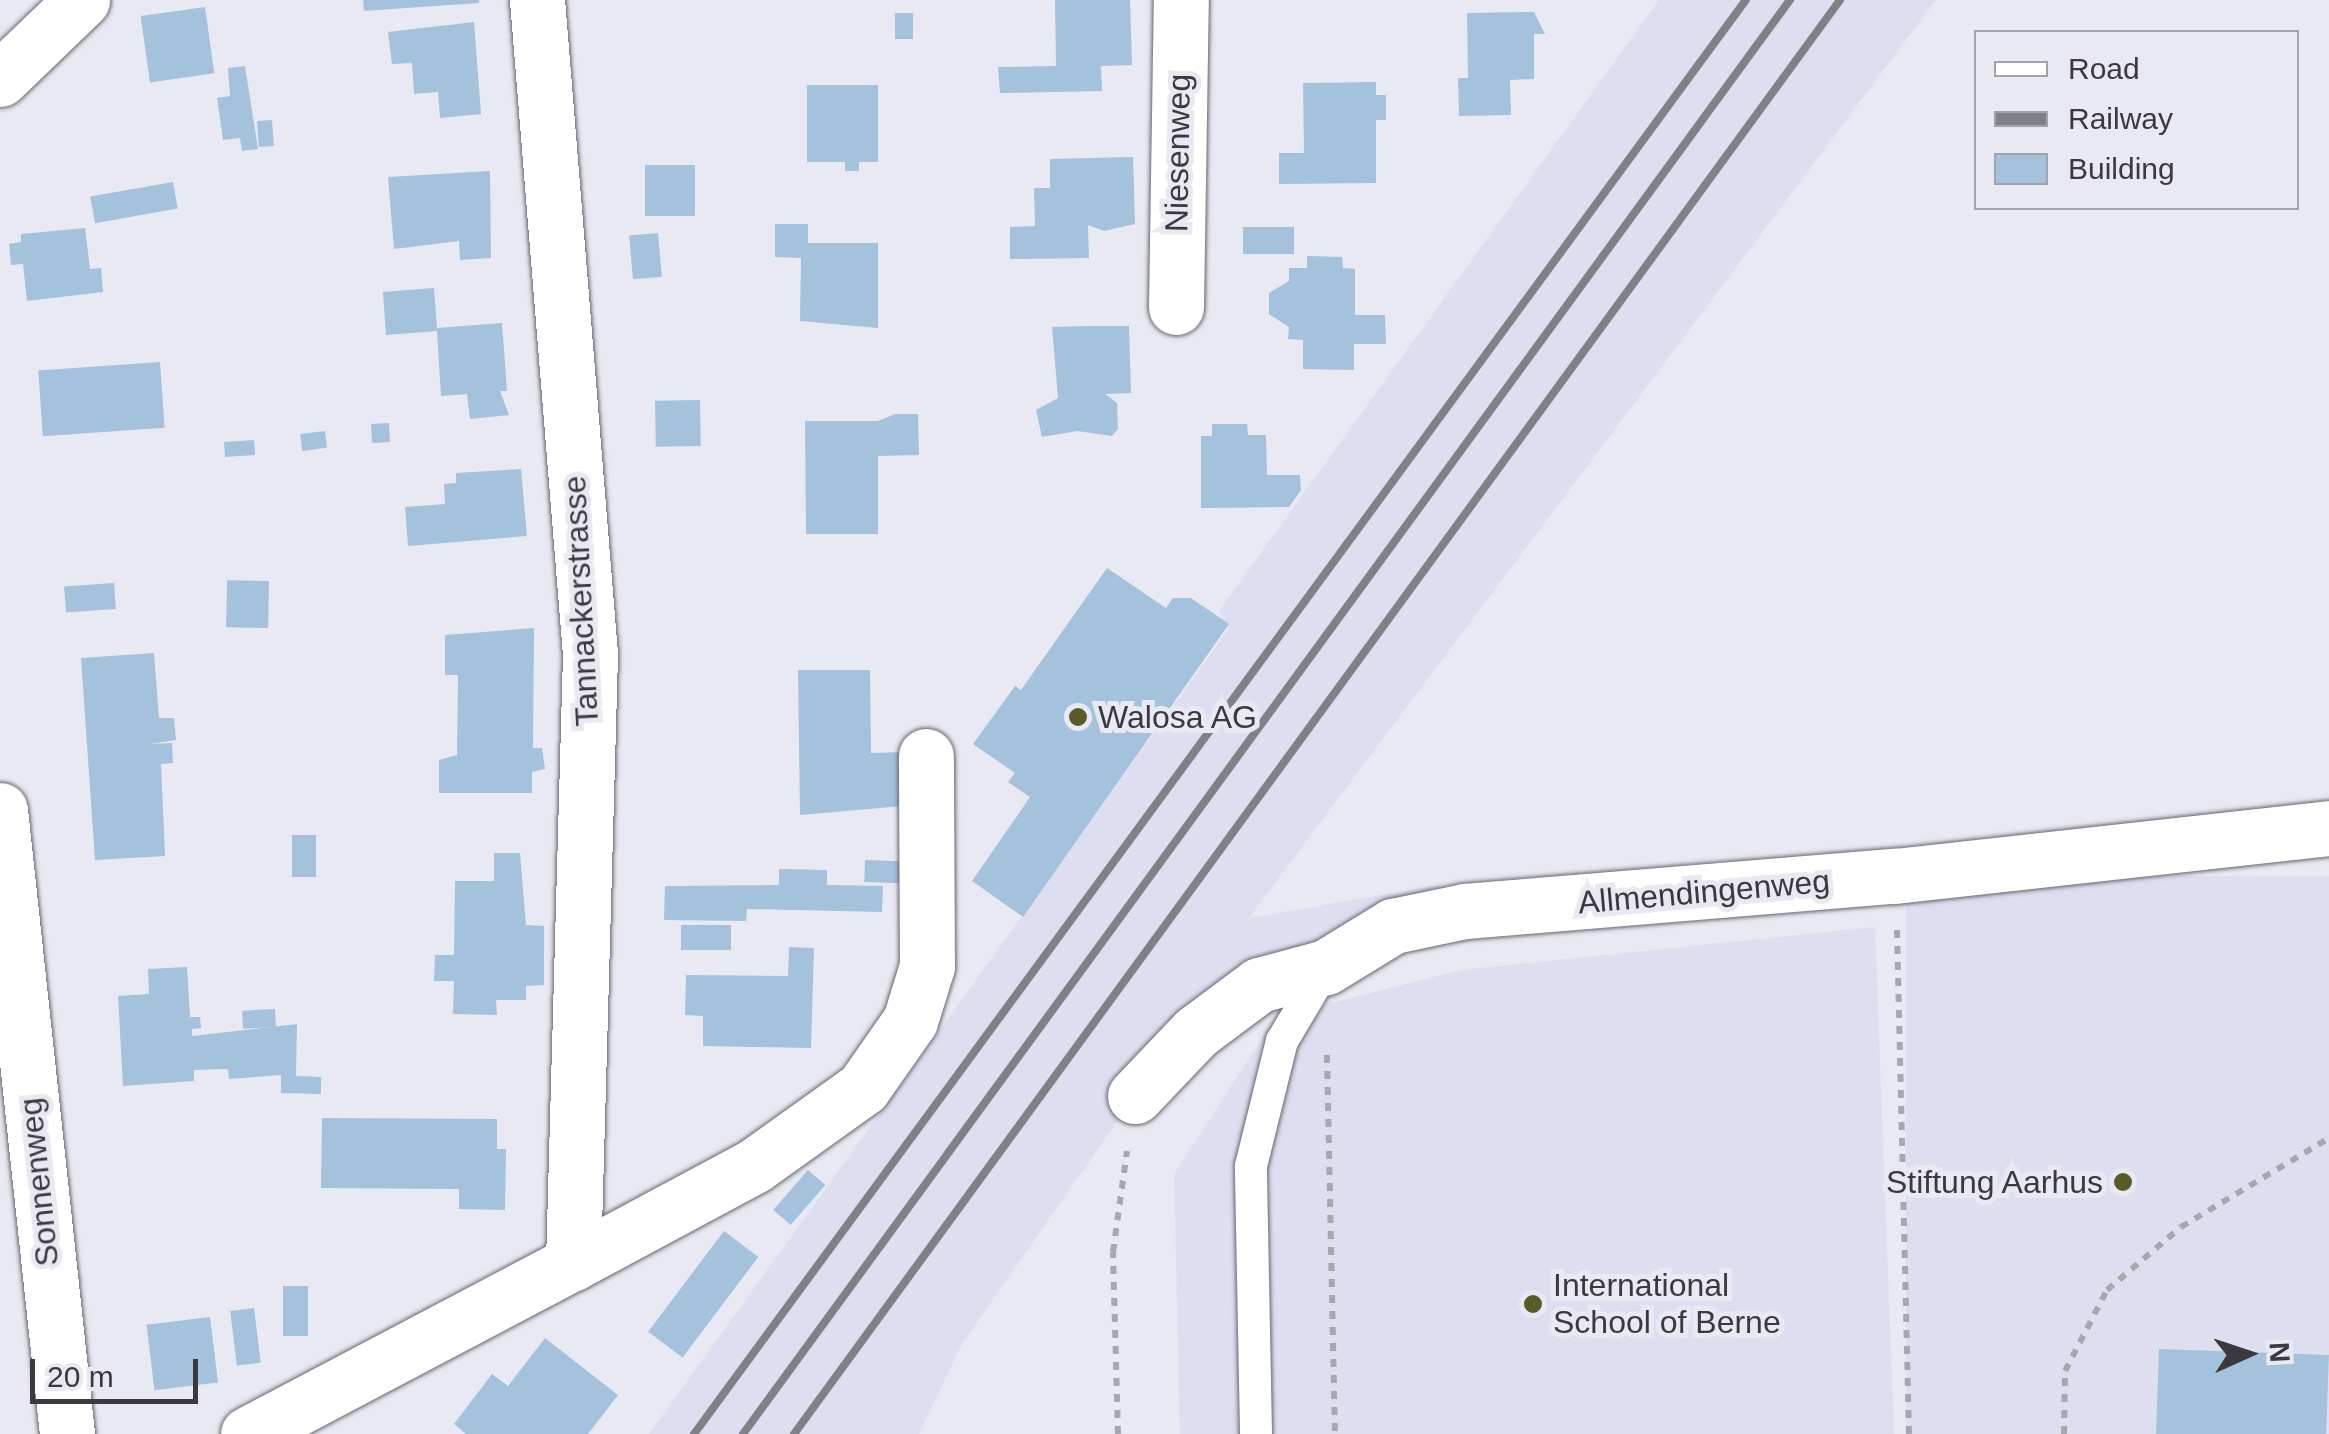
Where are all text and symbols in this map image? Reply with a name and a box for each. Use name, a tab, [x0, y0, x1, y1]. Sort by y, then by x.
legend	[1974, 30, 2299, 210]
text: Road	[2068, 52, 2140, 85]
street label: Niesenweg	[1157, 74, 1199, 232]
text: Railway	[2068, 102, 2173, 135]
text: Building	[2068, 152, 2175, 185]
street label: Tannackerstrasse	[555, 475, 607, 727]
place label: Walosa AG	[1098, 698, 1259, 736]
marker: Walosa AG	[1067, 706, 1089, 728]
street label: Allmendingenweg	[1577, 862, 1831, 922]
street label: Sonnenweg	[11, 1096, 67, 1268]
place label: Stiftung Aarhus	[1884, 1163, 2103, 1201]
marker: Stiftung Aarhus	[2112, 1171, 2134, 1193]
place label: International School of Berne	[1553, 1267, 1781, 1342]
marker: International School of Berne	[1522, 1293, 1544, 1315]
north arrow	[2199, 1304, 2299, 1404]
scale bar	[35, 1339, 202, 1401]
text: N	[2263, 1341, 2295, 1363]
text: 20 m	[47, 1360, 114, 1393]

